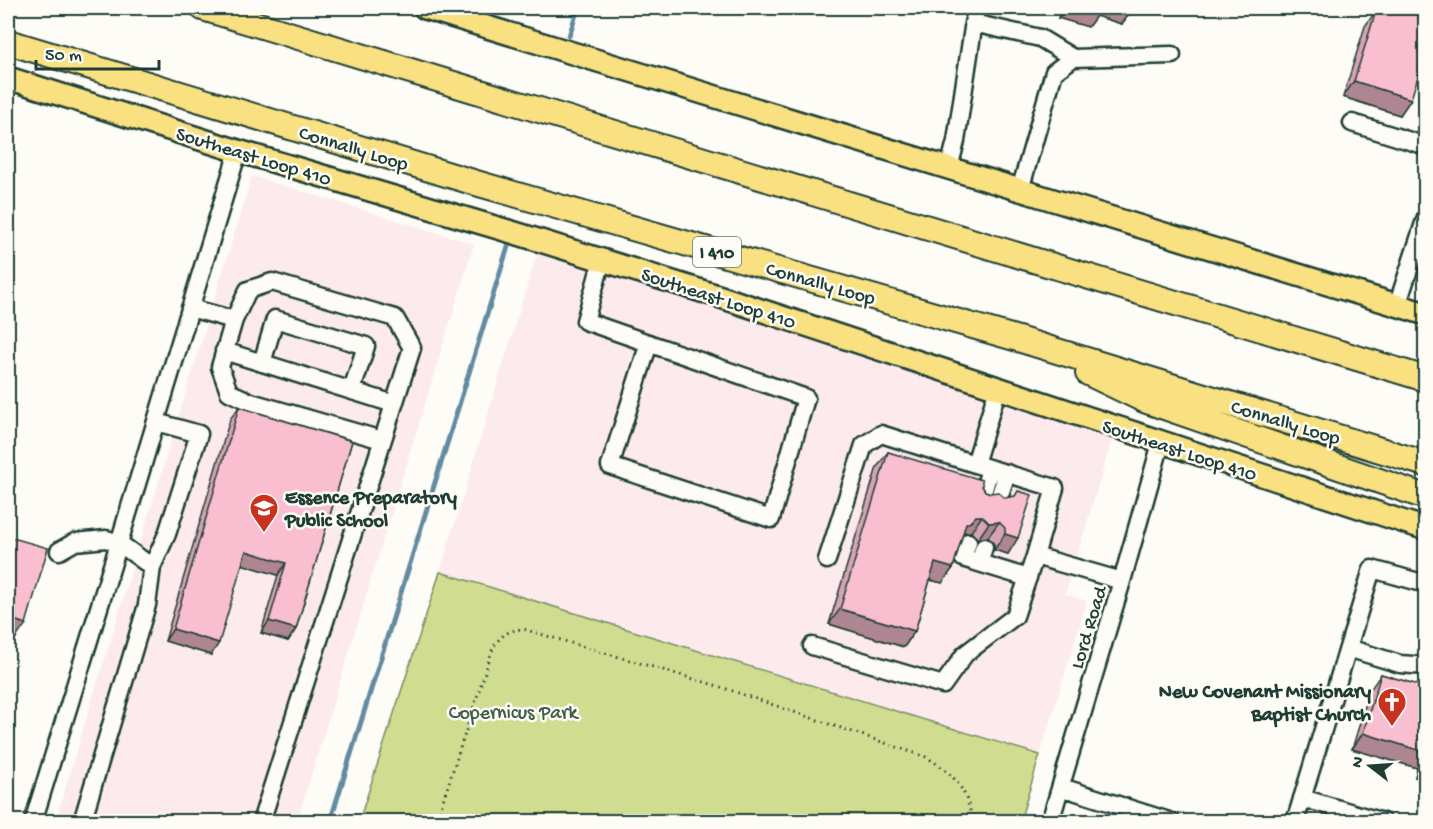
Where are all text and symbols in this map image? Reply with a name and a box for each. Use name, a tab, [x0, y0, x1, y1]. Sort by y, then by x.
scale bar	[36, 33, 159, 71]
text: 50 m	[45, 46, 82, 67]
street label: Connally Loop	[296, 123, 410, 178]
street label: Southeast Loop 410	[173, 124, 333, 193]
road number: I 410	[693, 237, 741, 267]
street label: Connally Loop	[763, 259, 877, 312]
street label: Southeast Loop 410	[638, 264, 798, 336]
street label: Connally Loop	[1228, 397, 1342, 452]
street label: Southeast Loop 410	[1099, 416, 1259, 488]
place label: Essence Preparatory Public School	[284, 488, 457, 534]
school or university icon: Essence Preparatory Public School	[248, 492, 280, 534]
street label: Lord Road	[1067, 582, 1114, 672]
place label: New Covenant Missionary Baptist Church	[1159, 682, 1371, 728]
church icon: New Covenant Missionary Baptist Church	[1376, 686, 1408, 728]
park label: Copernicus Park	[449, 703, 579, 726]
north arrow	[1340, 736, 1400, 796]
text: N	[1348, 754, 1370, 770]

